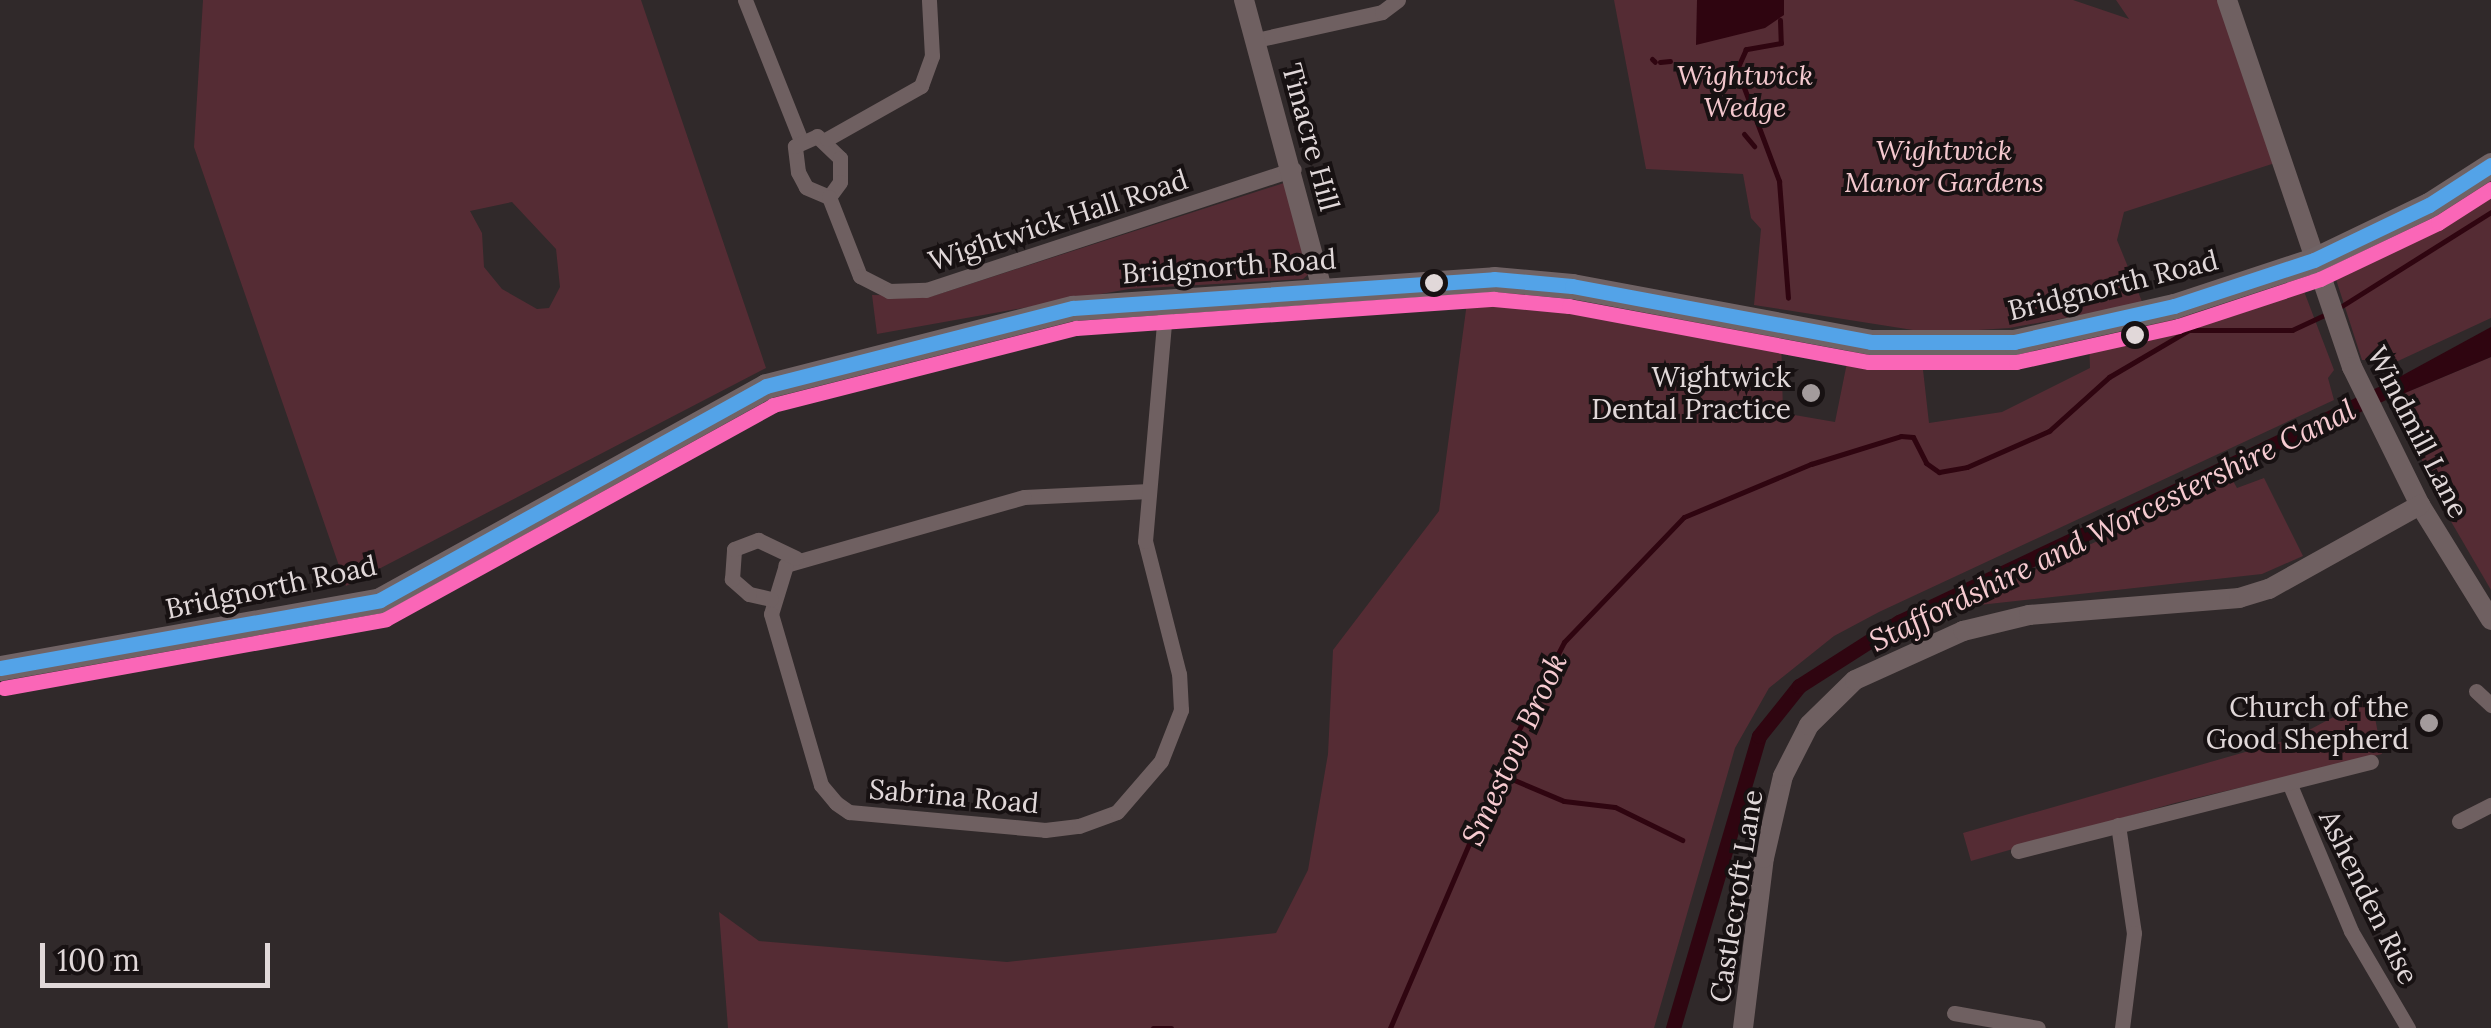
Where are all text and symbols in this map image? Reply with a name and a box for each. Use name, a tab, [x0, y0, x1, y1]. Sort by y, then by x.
park label: Wightwick Wedge	[1677, 58, 1813, 124]
street label: Tinacre Hill	[1275, 60, 1347, 214]
park label: Wightwick Manor Gardens	[1844, 133, 2044, 199]
street label: Wightwick Hall Road	[924, 162, 1192, 278]
street label: Bridgnorth Road	[1121, 242, 1337, 290]
street label: Bridgnorth Road	[2005, 243, 2221, 327]
unlabelled marker	[1424, 273, 1444, 293]
unlabelled marker	[2125, 325, 2145, 345]
street label: Windmill Lane	[2360, 341, 2476, 523]
place label: Wightwick Dental Practice	[1591, 360, 1791, 426]
marker: Wightwick Dental Practice	[1800, 382, 1822, 404]
water label: Staffordshire and Worcestershire Canal	[1863, 391, 2361, 659]
street label: Bridgnorth Road	[162, 548, 380, 626]
water label: Smestow Brook	[1454, 647, 1574, 851]
place label: Church of the Good Shepherd	[2206, 690, 2409, 756]
marker: Church of the Good Shepherd	[2418, 712, 2440, 734]
street label: Sabrina Road	[868, 772, 1040, 820]
street label: Castlecroft Lane	[1703, 787, 1769, 1005]
street label: Ashenden Rise	[2312, 805, 2426, 989]
scale bar	[45, 923, 275, 985]
text: 100 m	[57, 941, 140, 979]

